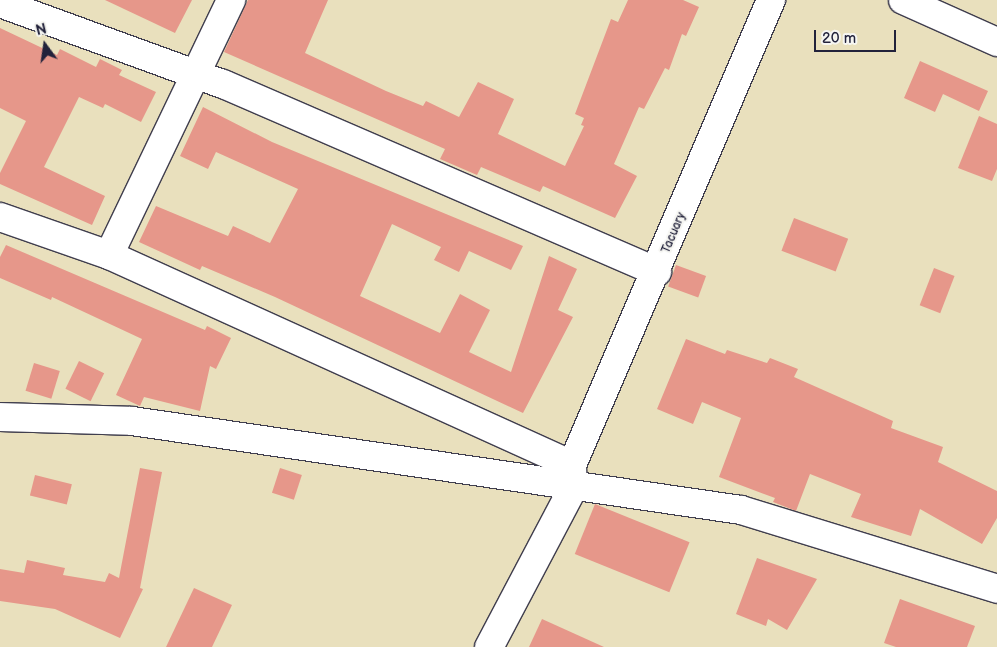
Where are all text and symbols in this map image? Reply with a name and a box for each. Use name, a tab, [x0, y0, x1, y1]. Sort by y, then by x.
north arrow	[20, 20, 70, 70]
text: N	[34, 20, 48, 39]
scale bar	[817, 20, 900, 52]
text: 20 m	[822, 29, 856, 48]
street label: Tacuary	[659, 210, 689, 256]

